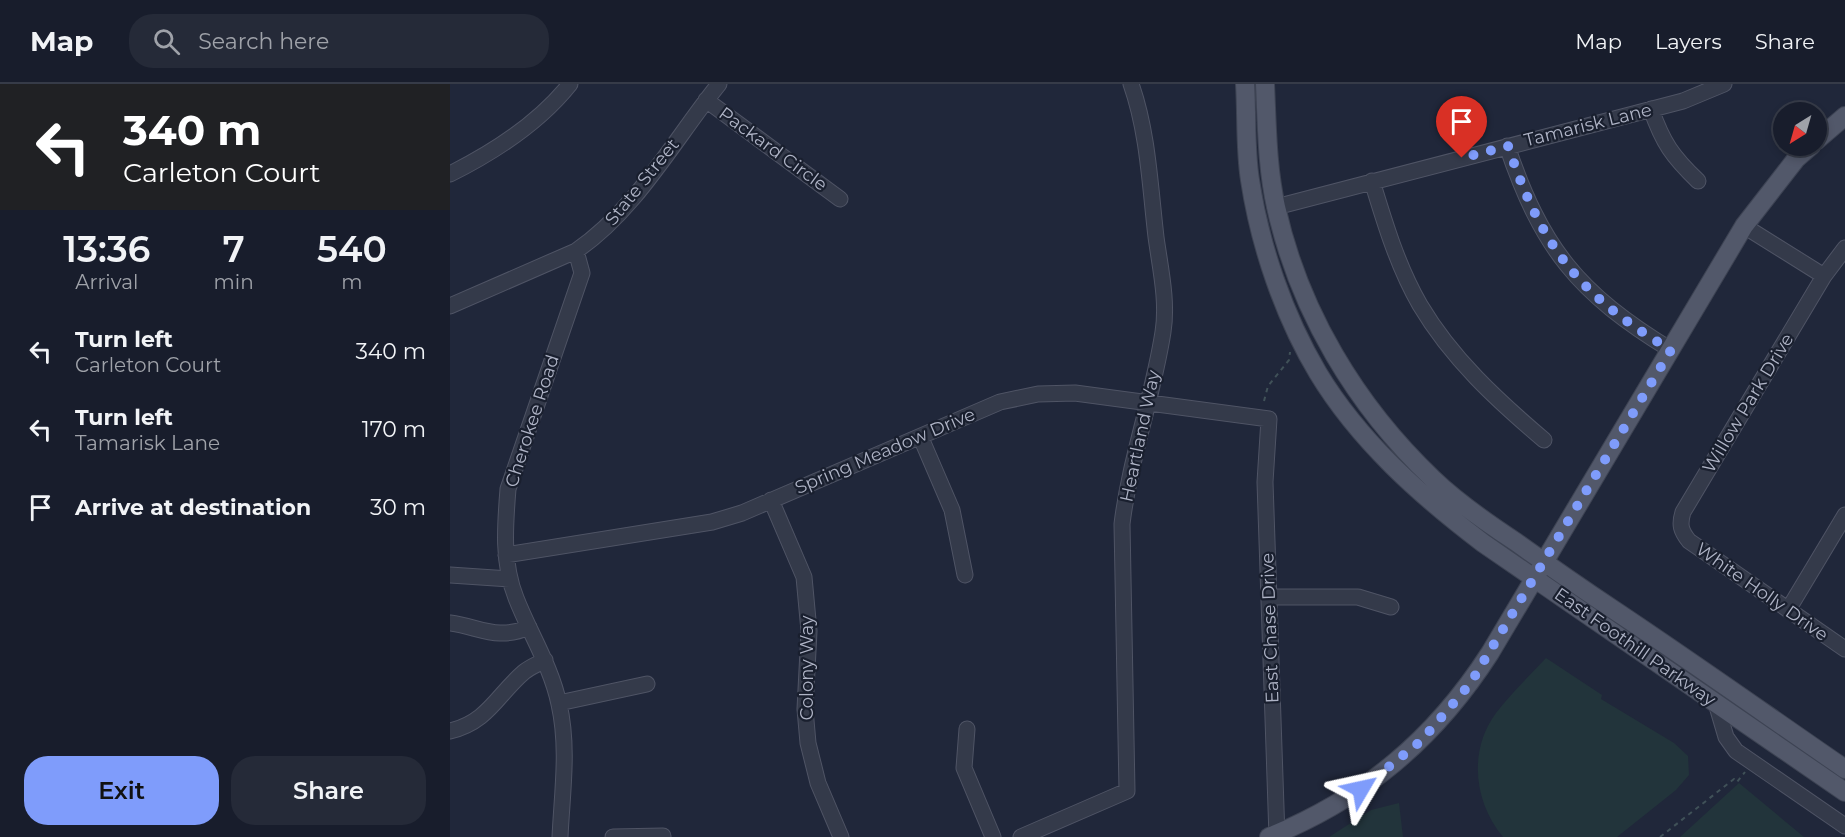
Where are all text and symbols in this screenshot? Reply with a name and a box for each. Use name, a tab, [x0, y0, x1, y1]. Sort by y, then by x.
search box	[129, 14, 549, 68]
text: Map	[30, 24, 93, 58]
icon: search	[150, 25, 183, 58]
text: Search here	[198, 28, 329, 55]
text: Map	[1575, 29, 1622, 54]
text: Layers	[1655, 29, 1722, 54]
text: Share	[1755, 29, 1815, 54]
pin	[1436, 96, 1487, 158]
street label: Tamarisk Lane	[1522, 99, 1654, 151]
street label: Packard Circle	[714, 102, 832, 196]
north arrow	[1773, 102, 1827, 156]
map controls	[1773, 102, 1827, 156]
text: 340 m	[123, 104, 261, 156]
icon: arrive	[1445, 105, 1478, 138]
icon: left	[24, 108, 102, 186]
street label: State Street	[600, 134, 684, 230]
text: Carleton Court	[123, 156, 321, 189]
text: 13:36	[63, 227, 150, 271]
text: 7	[223, 227, 245, 271]
text: 540	[317, 227, 387, 271]
text: Arrival	[75, 270, 138, 294]
text: min	[214, 270, 254, 294]
text: m	[341, 270, 362, 294]
text: Turn left	[75, 326, 173, 353]
street label: Willow Park Drive	[1698, 329, 1798, 477]
icon: left	[24, 335, 57, 368]
text: 340 m	[355, 338, 426, 365]
street label: Cherokee Road	[500, 352, 564, 490]
text: Carleton Court	[75, 353, 221, 377]
street label: Heartland Way	[1115, 368, 1165, 504]
street label: Spring Meadow Drive	[792, 403, 979, 499]
text: Turn left	[75, 404, 173, 431]
icon: left	[24, 413, 57, 446]
text: 170 m	[362, 416, 426, 443]
text: Tamarisk Lane	[75, 431, 220, 455]
icon: arrive	[24, 491, 57, 524]
text: Arrive at destination	[75, 494, 311, 521]
text: 30 m	[370, 494, 426, 521]
street label: White Holly Drive	[1692, 538, 1832, 646]
street label: East Chase Drive	[1256, 552, 1284, 704]
street label: East Foothill Parkway	[1550, 583, 1720, 711]
street label: Colony Way	[796, 615, 818, 721]
button: Exit	[24, 756, 219, 825]
button: Share	[231, 756, 426, 825]
position arrow	[1329, 757, 1393, 821]

